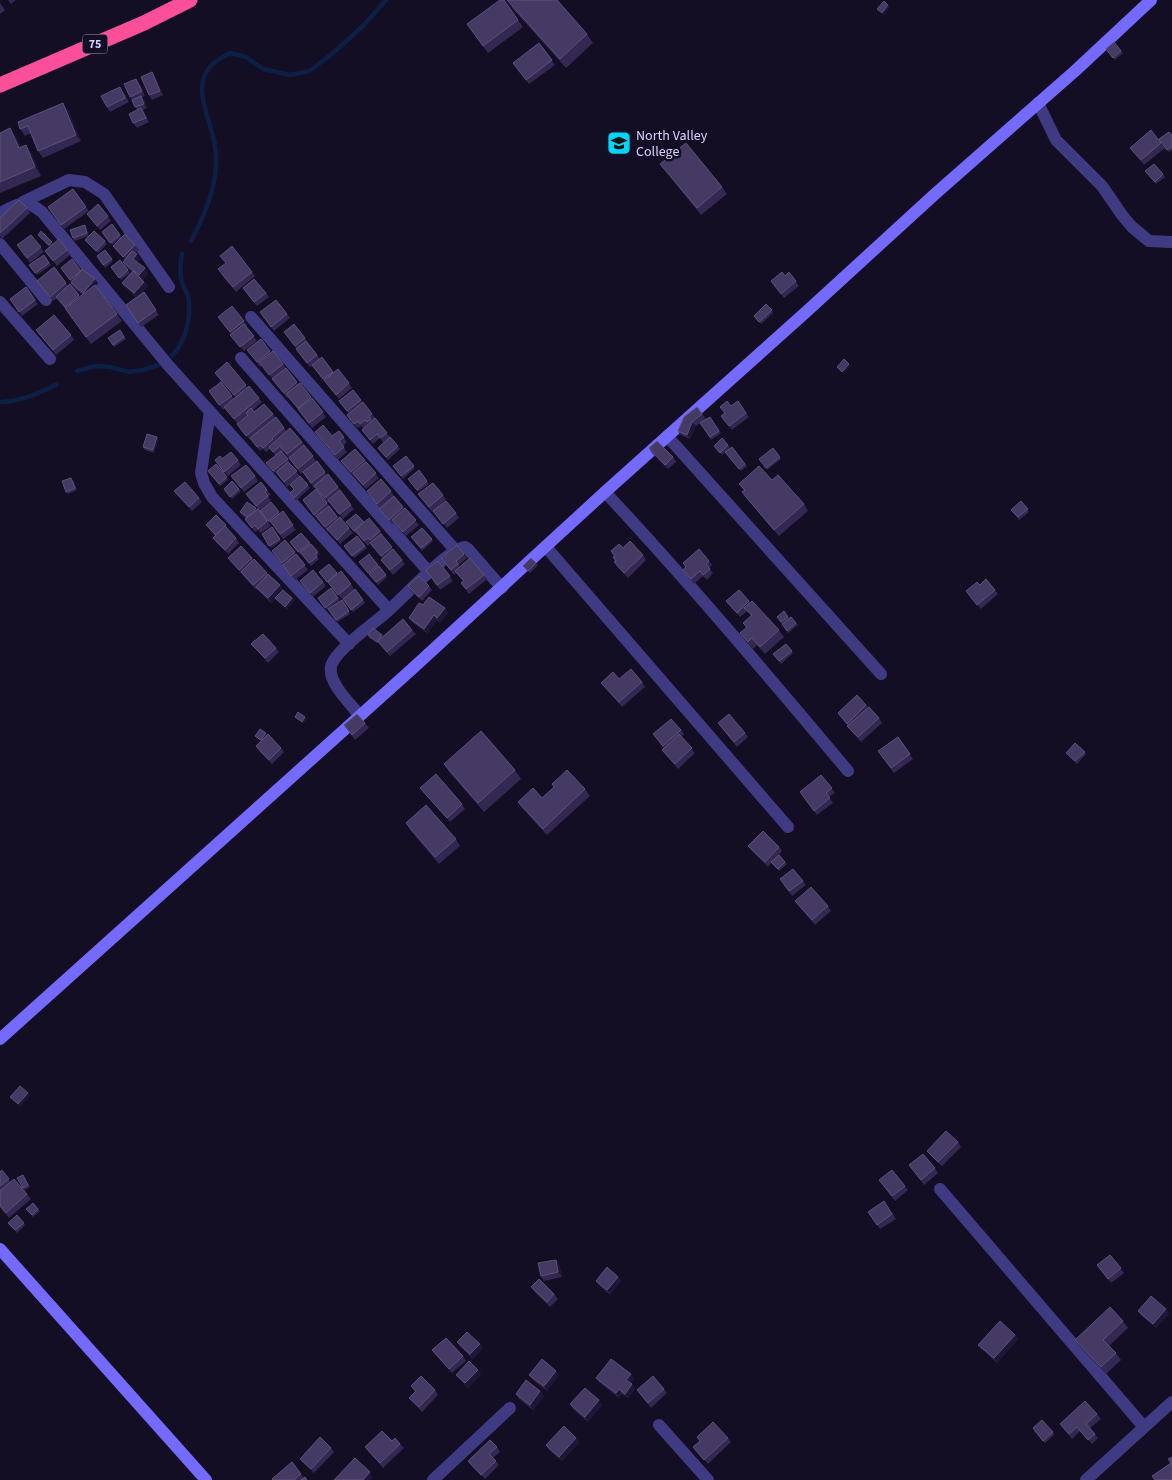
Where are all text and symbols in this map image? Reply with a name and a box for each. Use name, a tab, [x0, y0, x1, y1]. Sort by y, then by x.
road number: 75	[82, 34, 108, 54]
place label: North Valley College	[636, 126, 708, 162]
school or university icon: North Valley College	[606, 130, 632, 156]

